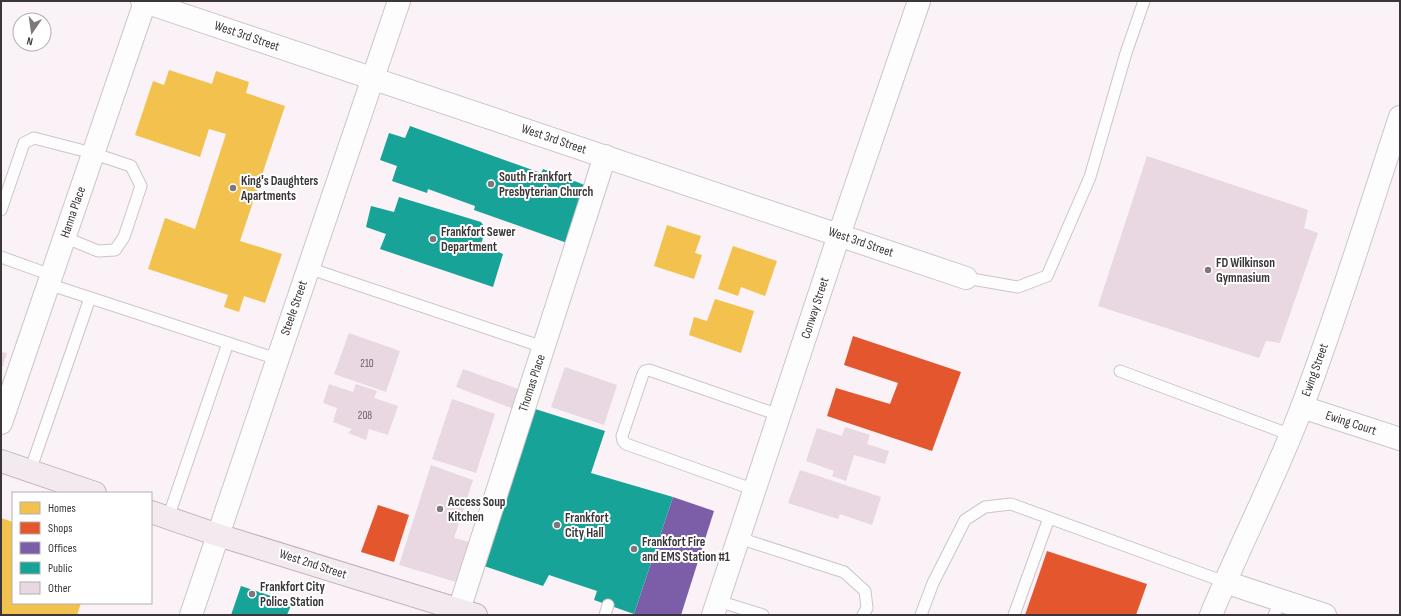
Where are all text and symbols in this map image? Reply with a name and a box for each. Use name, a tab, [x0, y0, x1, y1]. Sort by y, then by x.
north arrow	[12, 12, 52, 52]
street label: West 3rd Street	[212, 17, 282, 55]
text: N	[25, 34, 34, 48]
street label: West 3rd Street	[519, 120, 589, 158]
place label: South Frankfort Presbyterian Church	[499, 169, 593, 200]
place label: King's Daughters Apartments	[240, 173, 318, 204]
marker: South Frankfort Presbyterian Church	[486, 179, 496, 189]
marker: King's Daughters Apartments	[228, 183, 238, 193]
street label: Hanna Place	[57, 184, 89, 240]
street label: West 3rd Street	[826, 223, 896, 261]
place label: Frankfort Sewer Department	[441, 224, 516, 255]
marker: Frankfort Sewer Department	[428, 234, 438, 244]
place label: FD Wilkinson Gymnasium	[1216, 255, 1275, 286]
marker: FD Wilkinson Gymnasium	[1203, 265, 1213, 275]
street label: Conway Street	[798, 275, 832, 341]
street label: Steele Street	[277, 278, 311, 338]
street label: Ewing Street	[1298, 341, 1332, 399]
street label: Thomas Place	[515, 352, 549, 414]
house number: 210	[360, 357, 374, 370]
street label: Ewing Court	[1323, 407, 1379, 439]
house number: 208	[358, 409, 372, 422]
legend	[12, 492, 152, 604]
place label: Access Soup Kitchen	[447, 494, 506, 525]
text: Homes	[48, 501, 76, 516]
marker: Access Soup Kitchen	[435, 504, 445, 514]
place label: Frankfort City Hall	[565, 510, 610, 541]
marker: Frankfort City Hall	[552, 520, 562, 530]
text: Shops	[48, 521, 73, 536]
place label: Frankfort Fire and EMS Station #1	[642, 534, 730, 565]
text: Offices	[48, 541, 77, 556]
marker: Frankfort Fire and EMS Station #1	[629, 544, 639, 554]
street label: West 2nd Street	[277, 546, 349, 582]
text: Public	[48, 561, 73, 576]
place label: Frankfort City Police Station	[260, 579, 326, 610]
text: Other	[48, 581, 72, 596]
marker: Frankfort City Police Station	[247, 589, 257, 599]

